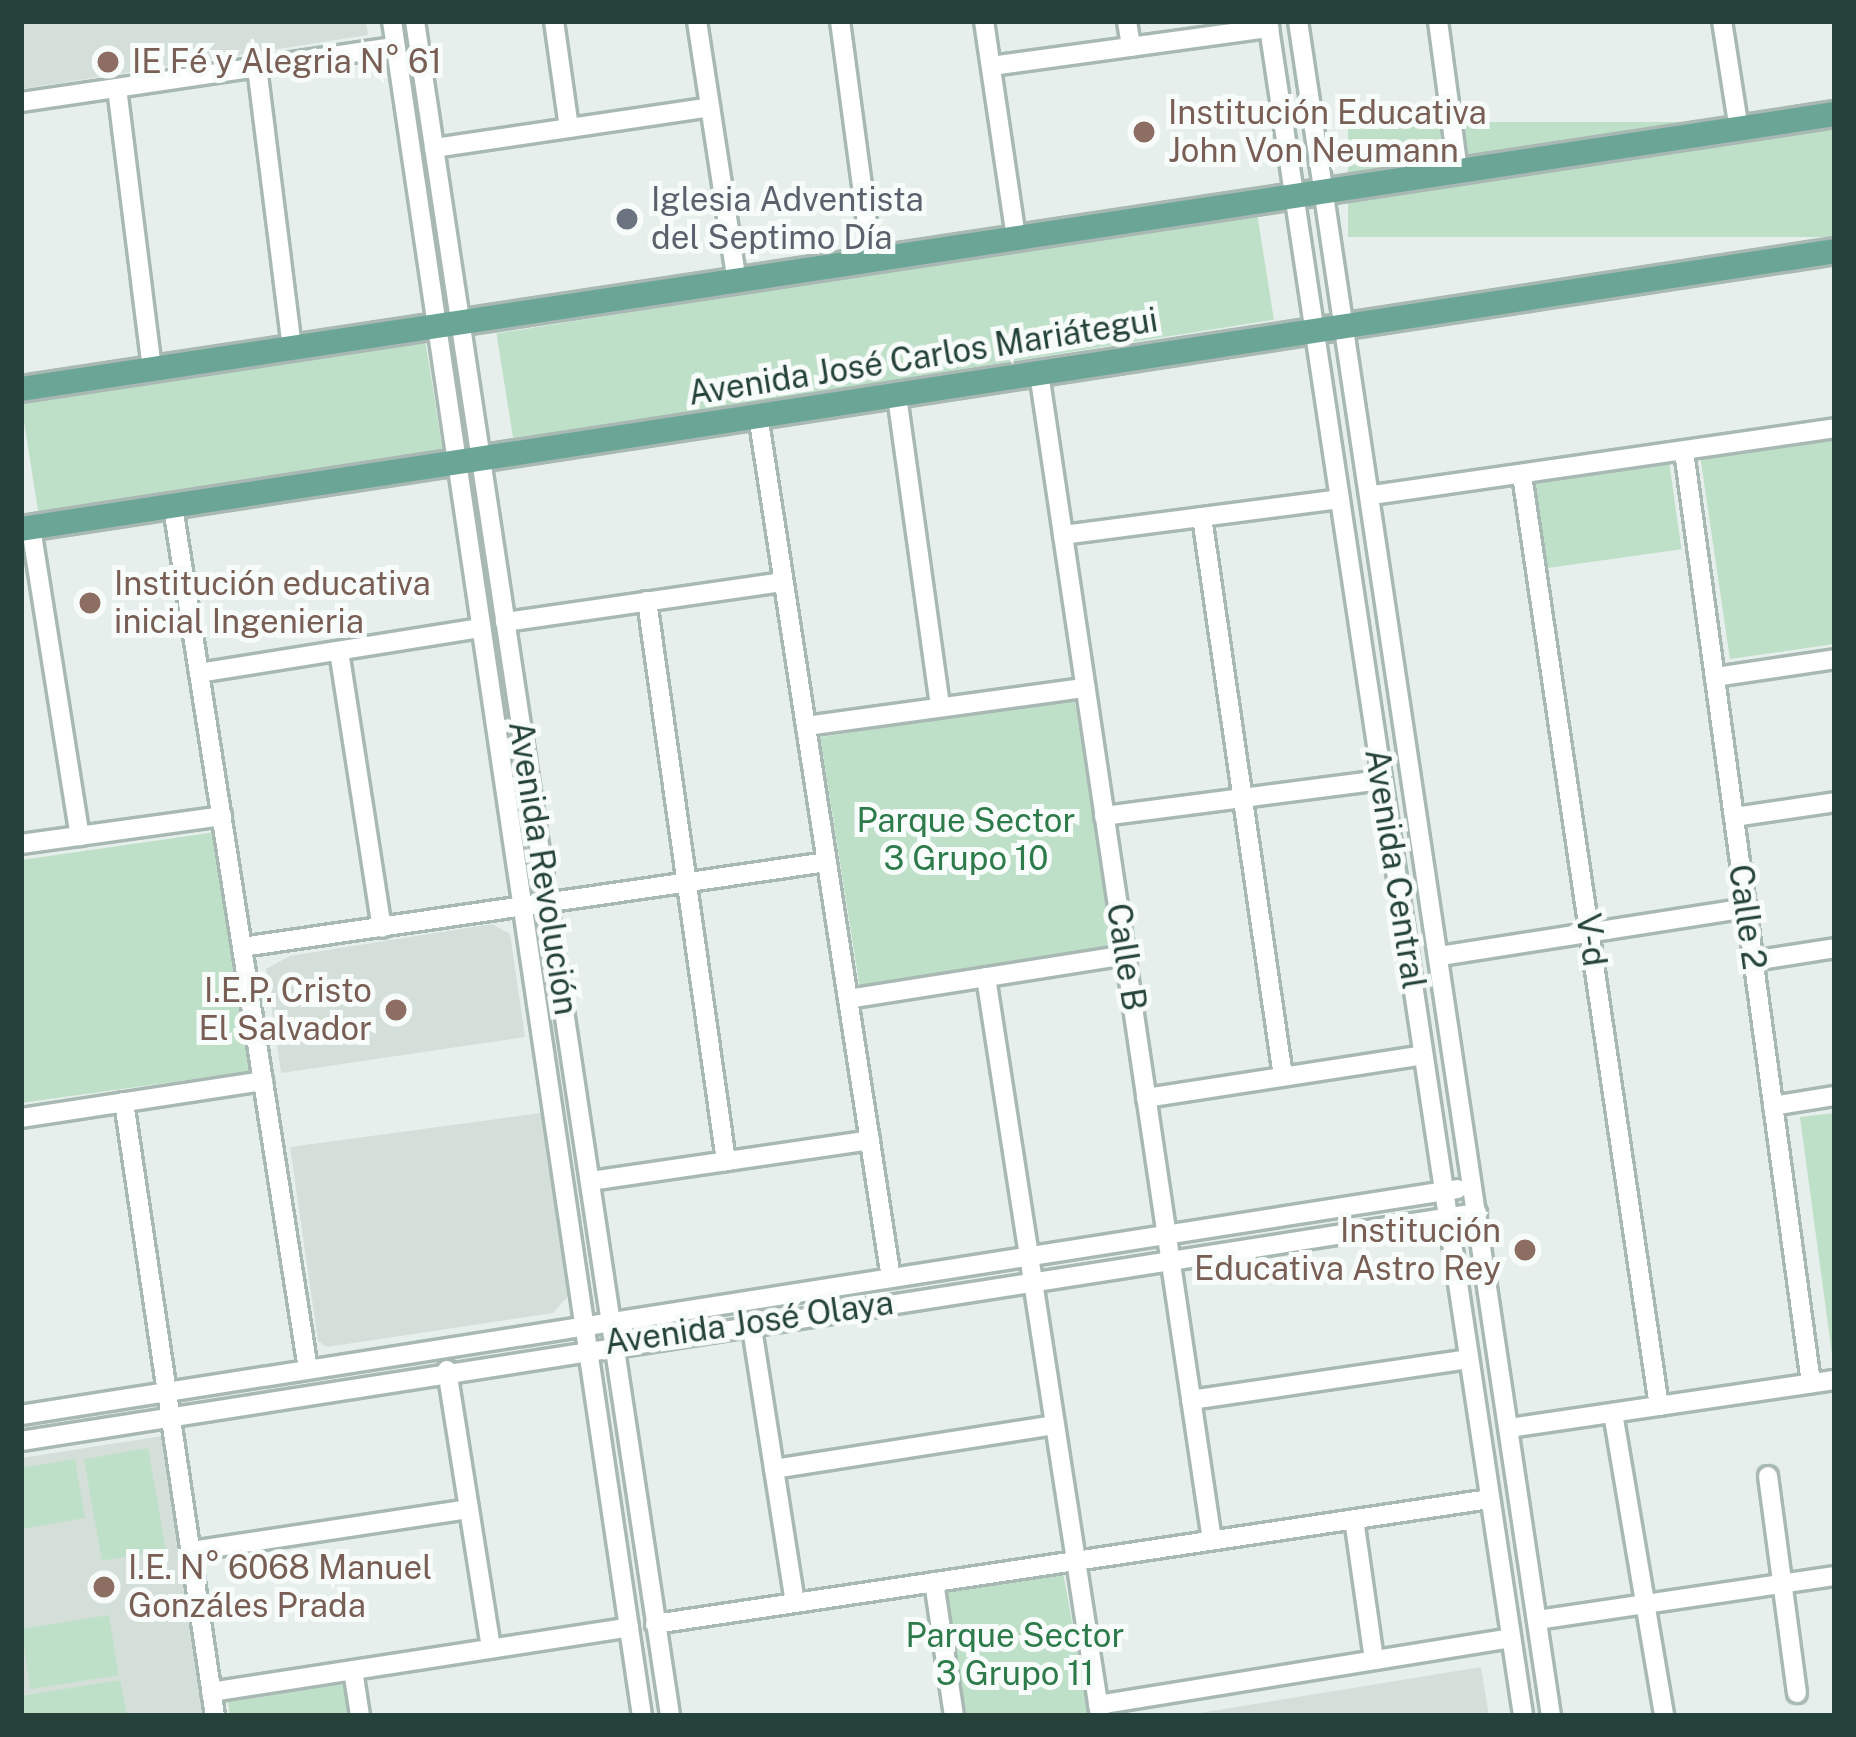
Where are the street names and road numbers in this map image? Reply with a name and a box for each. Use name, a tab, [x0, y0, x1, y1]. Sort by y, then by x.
street label: Avenida José Carlos Mariátegui	[685, 300, 1161, 414]
street label: Avenida Revolución	[500, 718, 586, 1018]
street label: Avenida Central	[1356, 746, 1434, 992]
street label: Calle 2	[1720, 862, 1774, 972]
street label: Calle B	[1098, 900, 1154, 1014]
street label: V-d	[1568, 911, 1614, 969]
street label: Avenida José Olaya	[602, 1283, 896, 1363]

